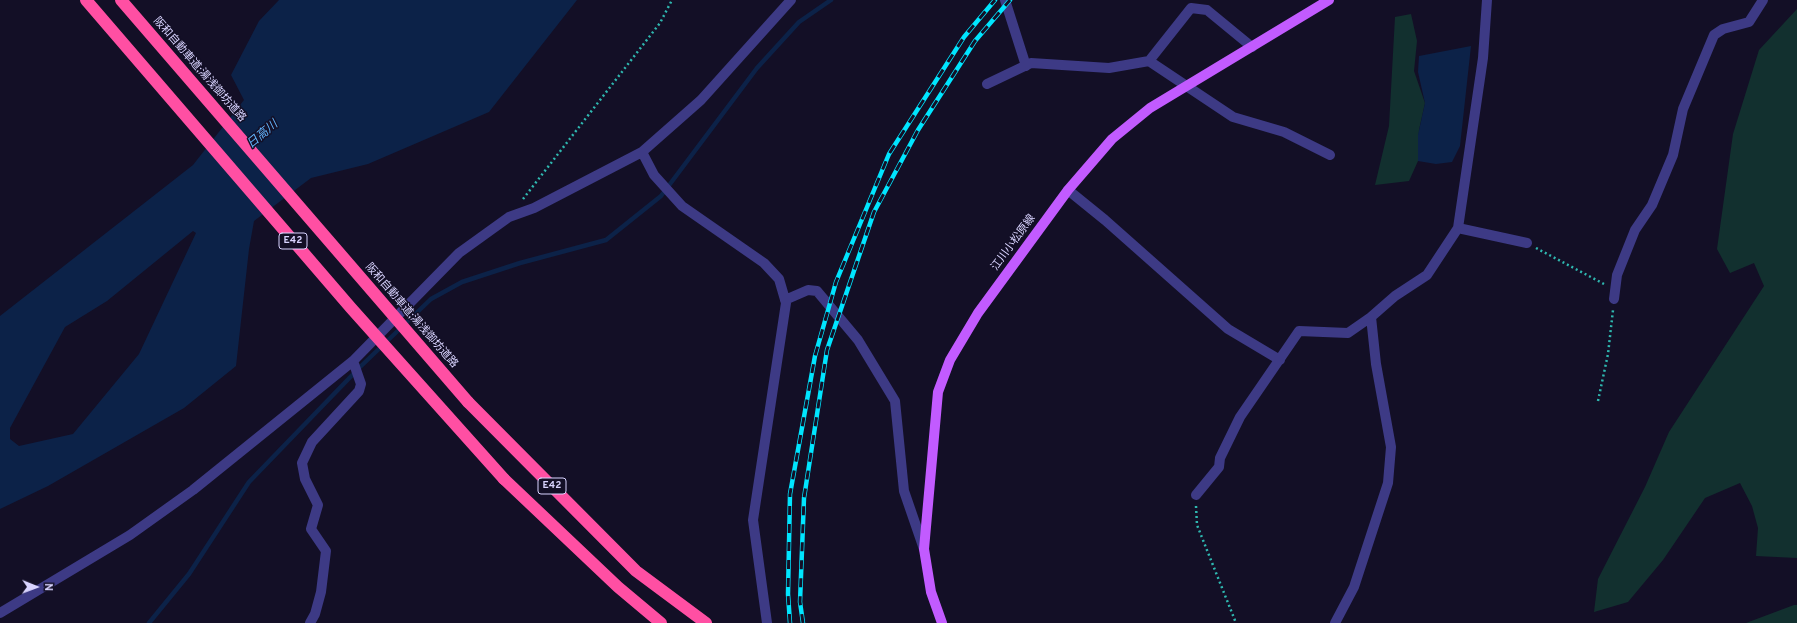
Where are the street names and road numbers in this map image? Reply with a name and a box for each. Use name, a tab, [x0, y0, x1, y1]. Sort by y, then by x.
street label: 阪和自動車道;湯浅御坊道路	[150, 15, 248, 125]
street label: 江川小松原線	[989, 212, 1039, 274]
road number: E42	[279, 233, 307, 249]
street label: 阪和自動車道;湯浅御坊道路	[362, 261, 460, 371]
road number: E42	[538, 478, 566, 494]

